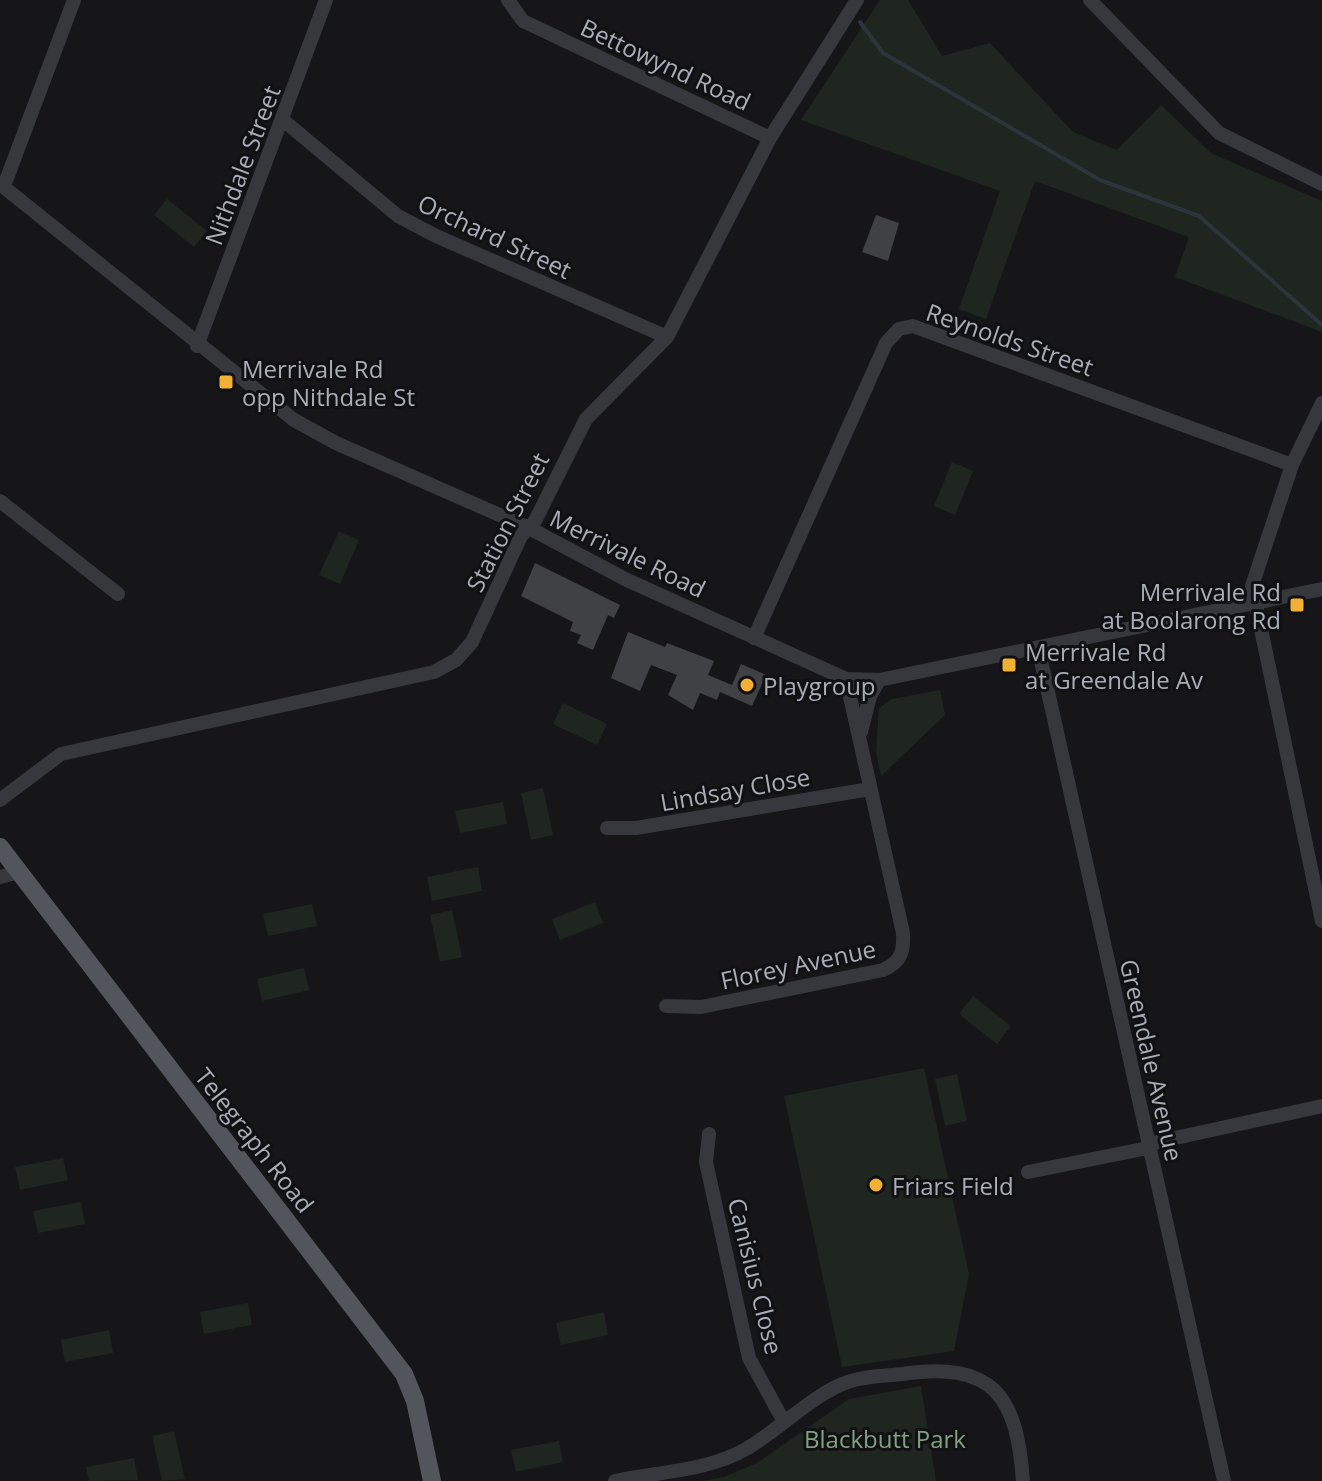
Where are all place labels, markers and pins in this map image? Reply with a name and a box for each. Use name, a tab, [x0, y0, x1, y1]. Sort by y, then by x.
place label: Merrivale Rd opp Nithdale St	[242, 352, 415, 413]
marker: Merrivale Rd opp Nithdale St	[217, 373, 235, 391]
place label: Merrivale Rd at Boolarong Rd	[1101, 575, 1281, 636]
marker: Merrivale Rd at Boolarong Rd	[1288, 596, 1306, 614]
place label: Merrivale Rd at Greendale Av	[1025, 635, 1203, 696]
marker: Merrivale Rd at Greendale Av	[1000, 656, 1018, 674]
place label: Playgroup	[763, 669, 876, 702]
marker: Playgroup	[738, 676, 756, 694]
place label: Friars Field	[892, 1169, 1014, 1202]
marker: Friars Field	[867, 1176, 885, 1194]

